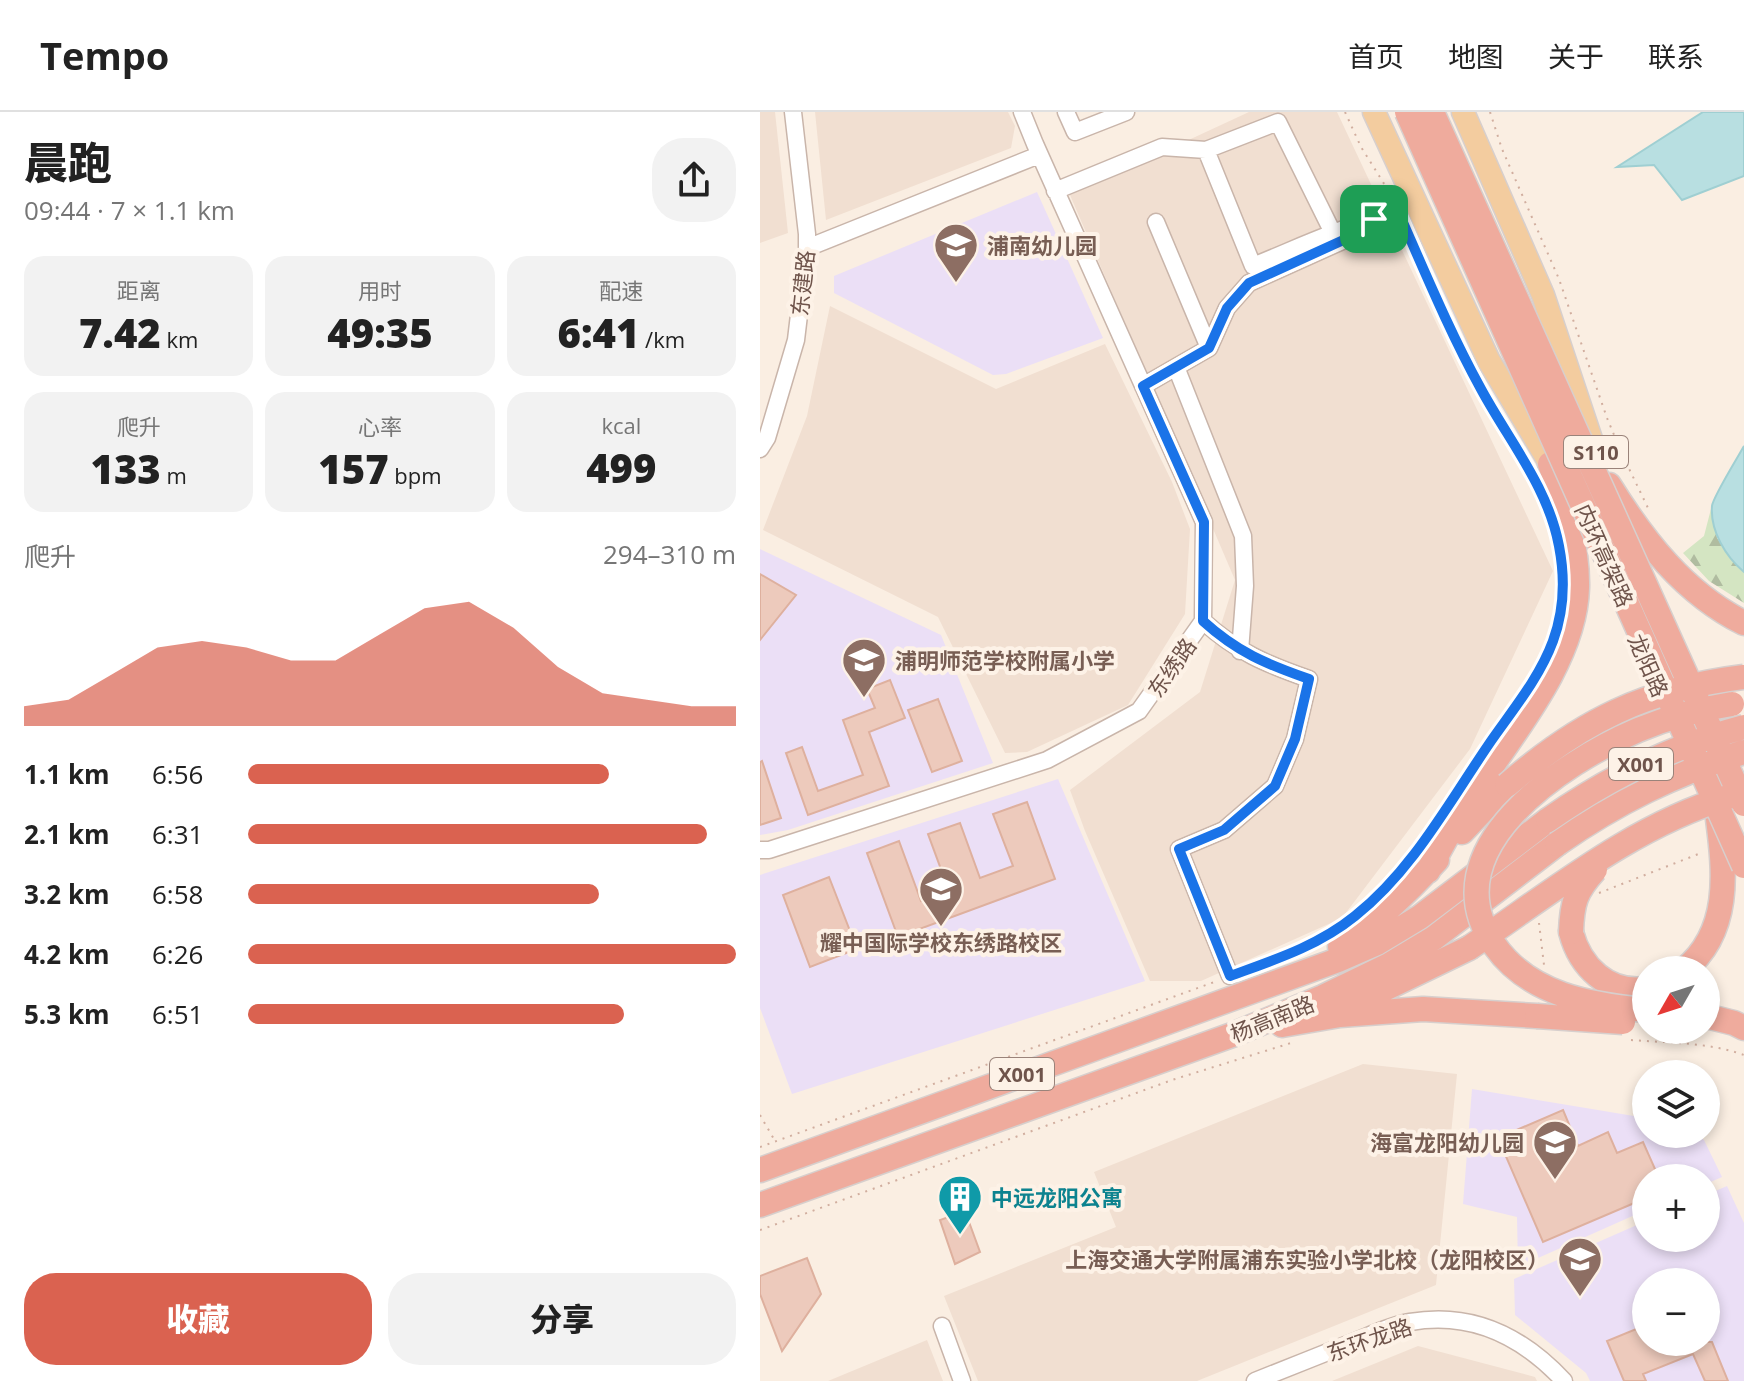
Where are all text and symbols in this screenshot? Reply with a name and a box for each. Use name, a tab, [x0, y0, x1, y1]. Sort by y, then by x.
text: Tempo	[40, 29, 169, 81]
text: 首页	[1348, 37, 1404, 75]
text: 地图	[1448, 37, 1504, 75]
text: 关于	[1548, 37, 1604, 75]
text: 联系	[1648, 37, 1704, 75]
text: 晨跑	[24, 132, 112, 192]
button: share	[652, 138, 736, 222]
pin	[1340, 185, 1408, 253]
text: 09:44 · 7 × 1.1 km	[24, 192, 235, 228]
icon: arrive	[1352, 197, 1396, 241]
school or university icon: 浦南幼儿园	[932, 221, 980, 284]
place label: 浦南幼儿园	[987, 230, 1097, 260]
street label: 东建路	[784, 249, 820, 317]
text: 距离	[117, 275, 161, 305]
text: 用时	[358, 275, 402, 305]
text: 配速	[599, 275, 643, 305]
text: 7.42	[79, 305, 161, 360]
text: 49:35	[327, 305, 433, 360]
text: 6:41	[558, 305, 639, 360]
text: km	[161, 324, 198, 354]
text: /km	[639, 324, 685, 354]
text: kcal	[601, 410, 641, 440]
text: 爬升	[117, 411, 161, 441]
text: 心率	[358, 411, 402, 441]
road number: S110	[1564, 436, 1628, 468]
text: 499	[586, 440, 656, 495]
text: 133	[90, 441, 161, 496]
text: 157	[318, 441, 389, 496]
text: m	[161, 460, 187, 490]
text: bpm	[389, 460, 442, 490]
street label: 内环高架路	[1569, 499, 1641, 611]
text: 294–310 m	[603, 536, 736, 572]
text: 爬升	[24, 538, 76, 574]
street label: 龙阳路	[1622, 629, 1676, 701]
street label: 东绣路	[1140, 631, 1202, 703]
school or university icon: 浦明师范学校附属小学	[840, 636, 888, 699]
place label: 浦明师范学校附属小学	[895, 645, 1115, 675]
road number: X001	[1609, 748, 1673, 780]
text: 1.1 km	[24, 756, 110, 792]
text: 6:56	[152, 756, 203, 792]
text: 2.1 km	[24, 816, 110, 852]
text: 6:31	[152, 816, 203, 852]
school or university icon: 耀中国际学校东绣路校区	[917, 865, 965, 928]
text: 3.2 km	[24, 876, 110, 912]
text: 6:58	[152, 876, 203, 912]
place label: 耀中国际学校东绣路校区	[820, 927, 1062, 957]
text: 4.2 km	[24, 936, 110, 972]
text: 6:26	[152, 936, 203, 972]
north arrow	[1632, 956, 1720, 1044]
map controls	[1632, 956, 1720, 1356]
street label: 杨高南路	[1226, 988, 1318, 1048]
text: 5.3 km	[24, 996, 110, 1032]
text: 6:51	[152, 996, 203, 1032]
road number: X001	[990, 1058, 1054, 1090]
button: layers	[1632, 1060, 1720, 1148]
school or university icon: 海富龙阳幼儿园	[1531, 1118, 1579, 1181]
place label: 海富龙阳幼儿园	[1370, 1127, 1524, 1157]
button: +	[1632, 1164, 1720, 1252]
building icon: 中远龙阳公寓	[936, 1173, 984, 1236]
place label: 中远龙阳公寓	[991, 1182, 1123, 1212]
school or university icon: 上海交通大学附属浦东实验小学北校（龙阳校区）	[1556, 1235, 1604, 1298]
place label: 上海交通大学附属浦东实验小学北校（龙阳校区）	[1065, 1244, 1549, 1274]
button: −	[1632, 1268, 1720, 1356]
button: 收藏	[24, 1273, 372, 1365]
button: 分享	[388, 1273, 736, 1365]
street label: 东环龙路	[1323, 1310, 1415, 1368]

